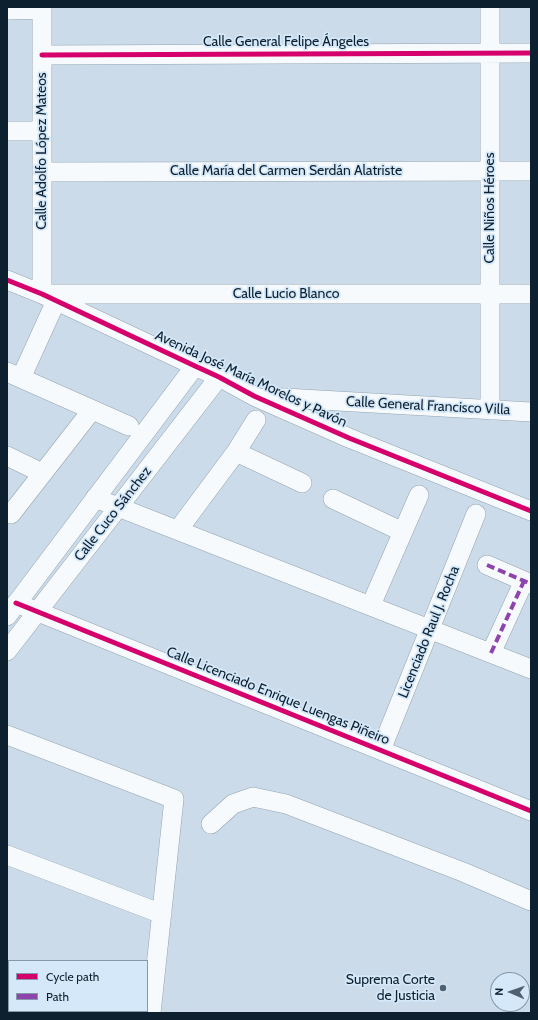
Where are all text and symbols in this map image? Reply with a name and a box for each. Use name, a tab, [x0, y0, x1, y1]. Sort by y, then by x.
street label: Calle General Felipe Ángeles	[203, 34, 369, 50]
street label: Calle Adolfo López Mateos	[34, 72, 50, 230]
street label: Calle Niños Héroes	[482, 152, 498, 264]
street label: Calle María del Carmen Serdán Alatriste	[170, 163, 402, 179]
street label: Calle Lucio Blanco	[233, 286, 339, 302]
street label: Avenida José María Morelos y Pavón	[152, 327, 350, 431]
street label: Calle General Francisco Villa	[345, 393, 511, 419]
street label: Calle Cuco Sánchez	[71, 463, 155, 565]
street label: Licenciado Raul J. Rocha	[395, 564, 463, 700]
street label: Calle Licenciado Enrique Luengas Piñeiro	[164, 643, 392, 749]
legend	[8, 960, 148, 1012]
text: Cycle path	[46, 969, 99, 984]
place label: Suprema Corte de Justicia	[346, 972, 435, 1004]
north arrow	[490, 972, 530, 1012]
marker: Suprema Corte de Justicia	[438, 983, 448, 993]
text: N	[492, 987, 506, 996]
text: Path	[46, 989, 69, 1004]

